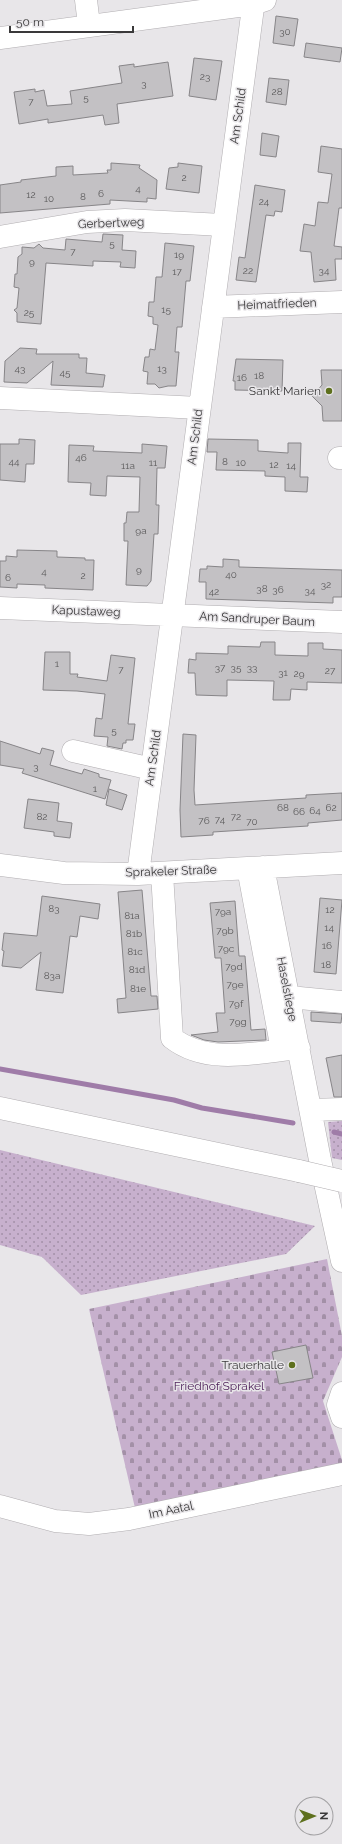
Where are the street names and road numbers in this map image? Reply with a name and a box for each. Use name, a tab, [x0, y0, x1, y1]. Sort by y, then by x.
street label: Am Schild	[227, 87, 249, 145]
street label: Gerbertweg	[78, 215, 144, 231]
street label: Heimatfrieden	[237, 296, 317, 312]
street label: Am Schild	[185, 408, 205, 466]
street label: Kapustaweg	[51, 603, 121, 619]
street label: Am Sandruper Baum	[199, 609, 315, 629]
street label: Am Schild	[142, 729, 164, 787]
street label: Sprakeler Straße	[125, 862, 217, 880]
street label: Haselstiege	[274, 956, 300, 1022]
street label: Im Aatal	[148, 1498, 195, 1522]

